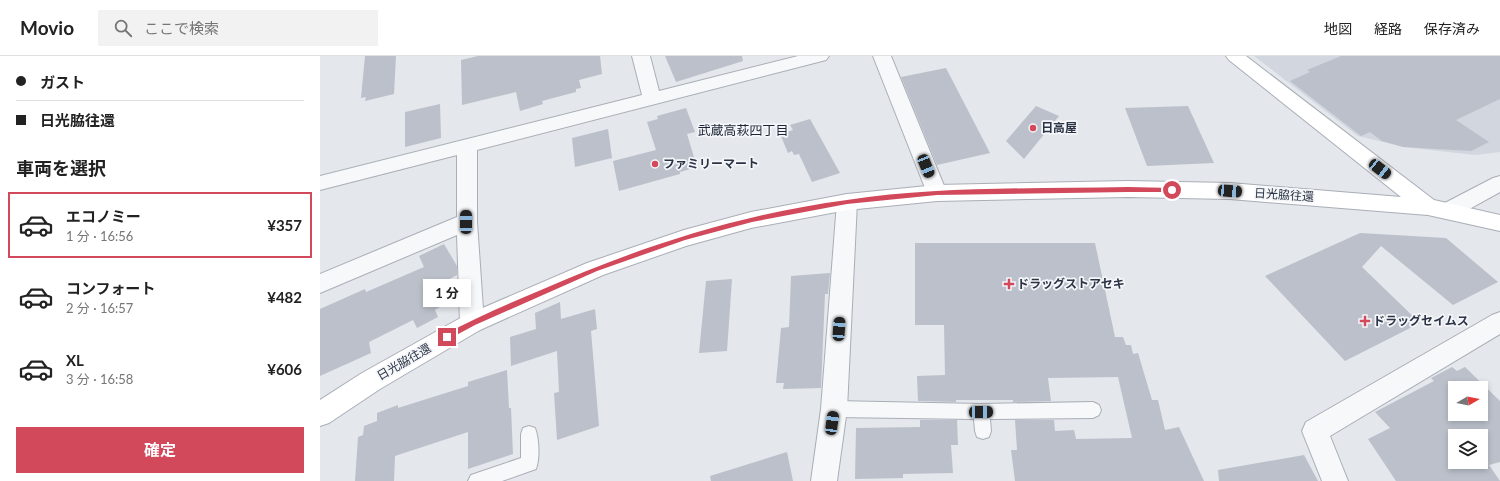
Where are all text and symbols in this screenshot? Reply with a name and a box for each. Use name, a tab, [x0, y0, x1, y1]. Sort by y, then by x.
search box	[98, 10, 378, 46]
text: Movio	[20, 16, 74, 39]
icon: search	[112, 17, 134, 39]
text: ここで検索	[144, 19, 219, 37]
text: 地図	[1324, 20, 1352, 37]
text: 経路	[1374, 20, 1402, 37]
text: 保存済み	[1424, 20, 1480, 37]
text: ガスト	[40, 73, 85, 91]
text: 日光脇往還	[40, 111, 115, 129]
place label: 日高屋	[1041, 120, 1077, 135]
district label: 武蔵高萩四丁目	[697, 122, 789, 138]
marker: 日高屋	[1028, 123, 1038, 133]
car	[916, 153, 936, 179]
place label: ファミリーマート	[663, 156, 759, 171]
text: 車両を選択	[16, 157, 106, 179]
car	[1367, 157, 1393, 181]
marker: ファミリーマート	[650, 159, 660, 169]
route start	[1163, 181, 1181, 199]
car	[1218, 184, 1242, 198]
street label: 日光脇往還	[1254, 185, 1314, 204]
icon: car	[18, 207, 54, 243]
text: エコノミー	[66, 207, 141, 225]
car	[460, 210, 472, 234]
text: ¥357	[267, 216, 302, 234]
text: 1 分 · 16:56	[66, 228, 133, 244]
place label: ドラッグストアセキ	[1017, 276, 1125, 291]
icon: car	[18, 279, 54, 315]
text: コンフォート	[66, 279, 156, 297]
callout: 1 分	[423, 279, 471, 307]
marker: ドラッグストアセキ	[1004, 279, 1014, 289]
text: 1 分	[435, 285, 459, 301]
text: ¥482	[267, 288, 302, 306]
text: 2 分 · 16:57	[66, 300, 133, 316]
place label: ドラッグセイムス	[1373, 313, 1469, 328]
marker: ドラッグセイムス	[1360, 316, 1370, 326]
car	[832, 317, 846, 341]
route end	[438, 328, 456, 346]
street label: 日光脇往還	[374, 340, 433, 383]
icon: car	[18, 351, 54, 387]
text: XL	[66, 351, 84, 369]
text: ¥606	[267, 360, 302, 378]
text: 3 分 · 16:58	[66, 371, 133, 387]
north arrow	[1448, 381, 1488, 421]
map controls	[1448, 381, 1488, 469]
car	[969, 406, 993, 418]
car	[824, 410, 840, 436]
button: 確定	[16, 427, 304, 473]
button: layers	[1448, 429, 1488, 469]

